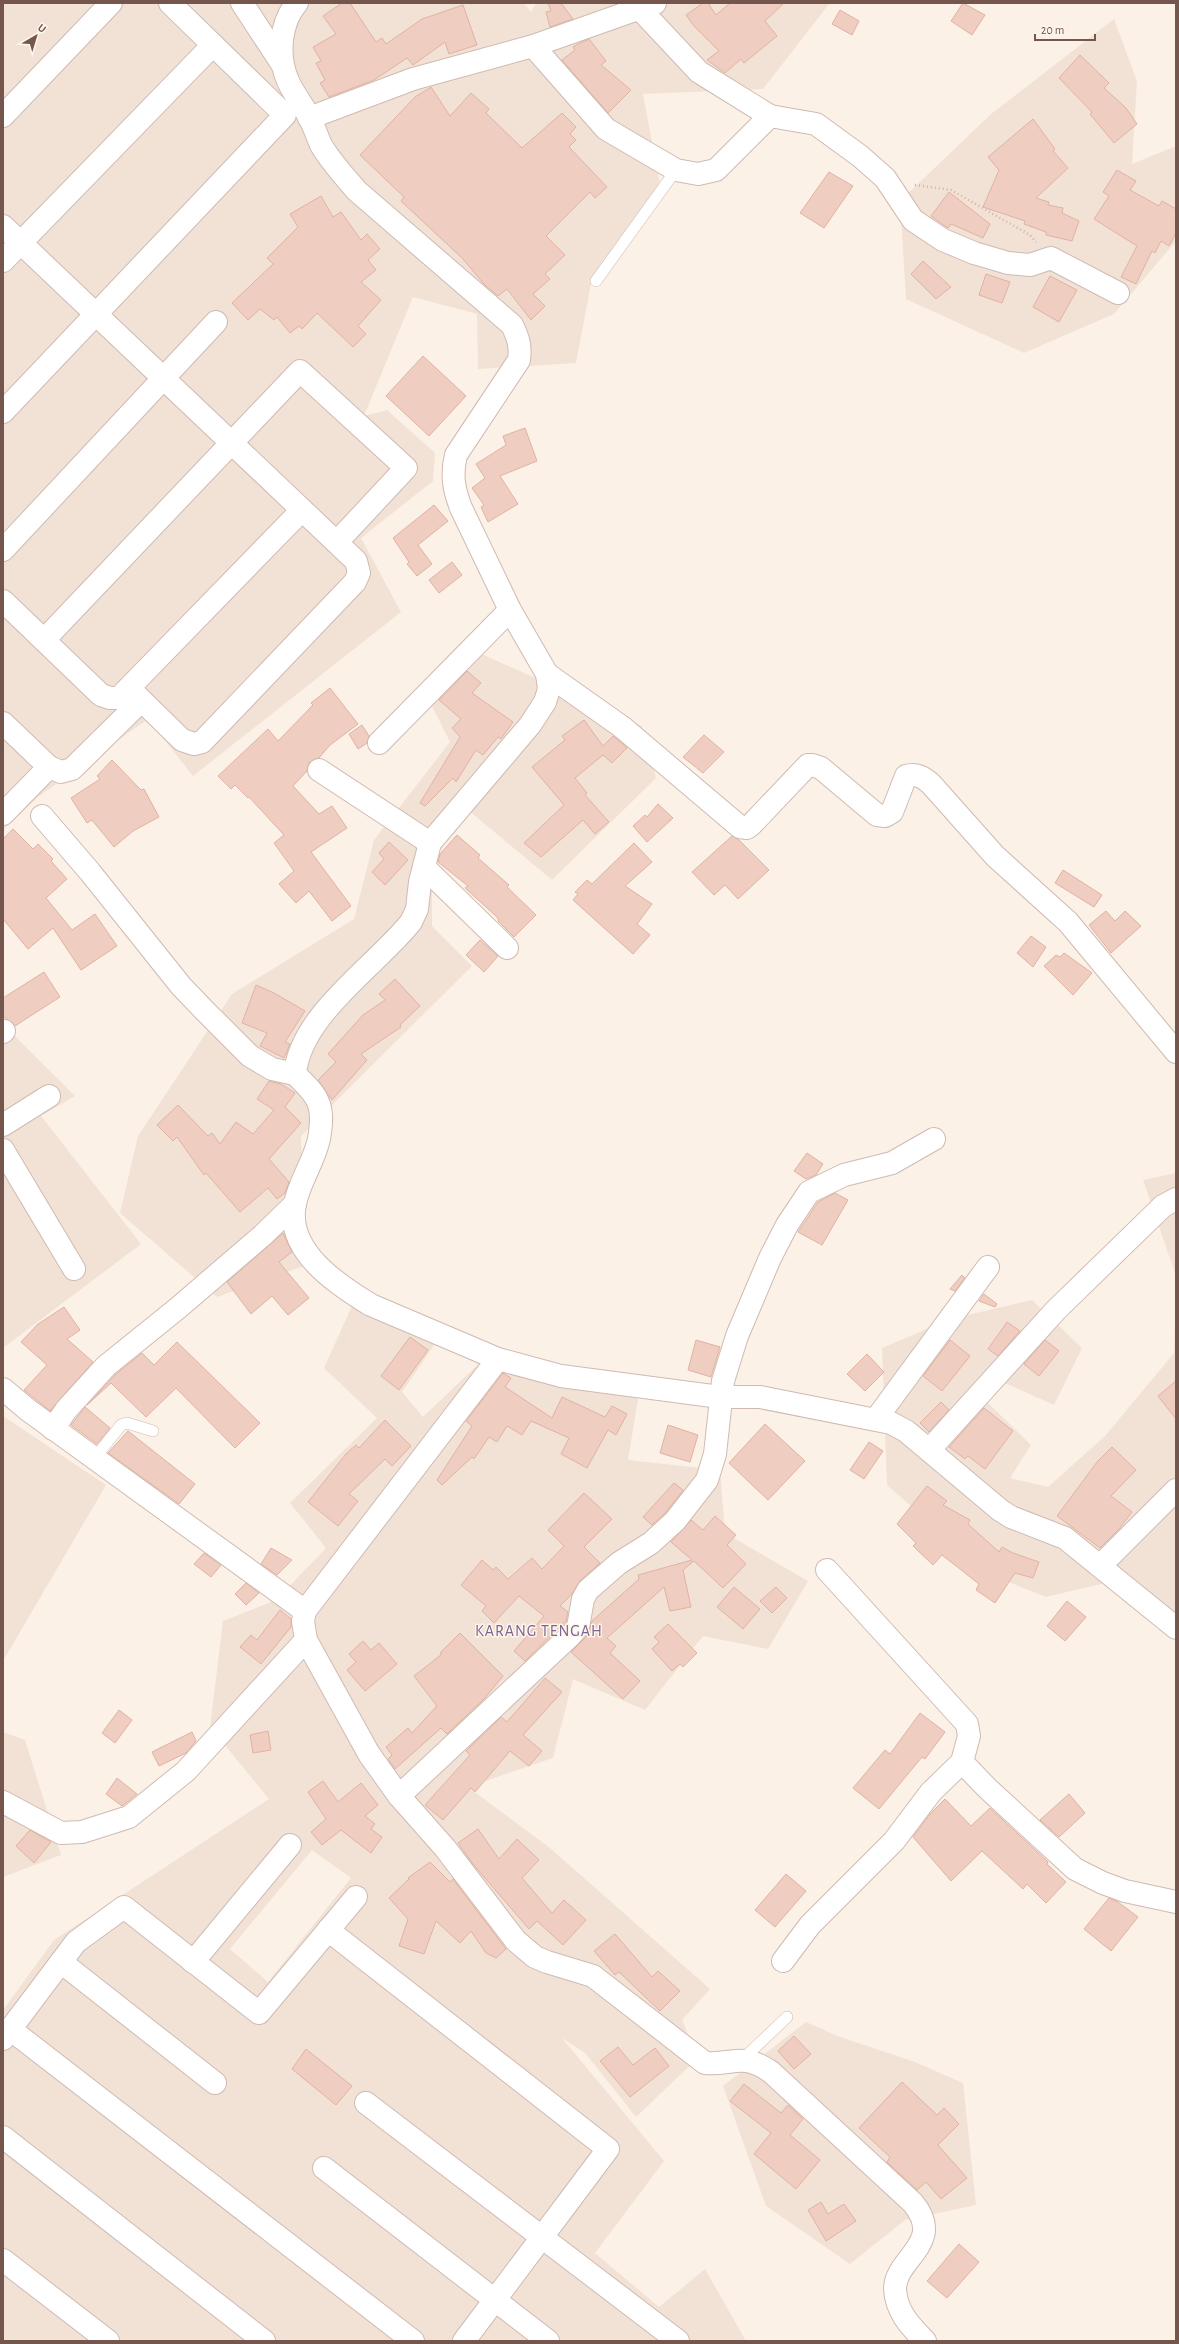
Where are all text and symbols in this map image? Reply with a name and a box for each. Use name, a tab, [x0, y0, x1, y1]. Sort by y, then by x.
north arrow	[16, 16, 56, 56]
scale bar	[1035, 16, 1095, 42]
text: U	[36, 22, 48, 35]
text: 20 m	[1041, 24, 1064, 36]
district label: KARANG TENGAH	[475, 1623, 603, 1639]

